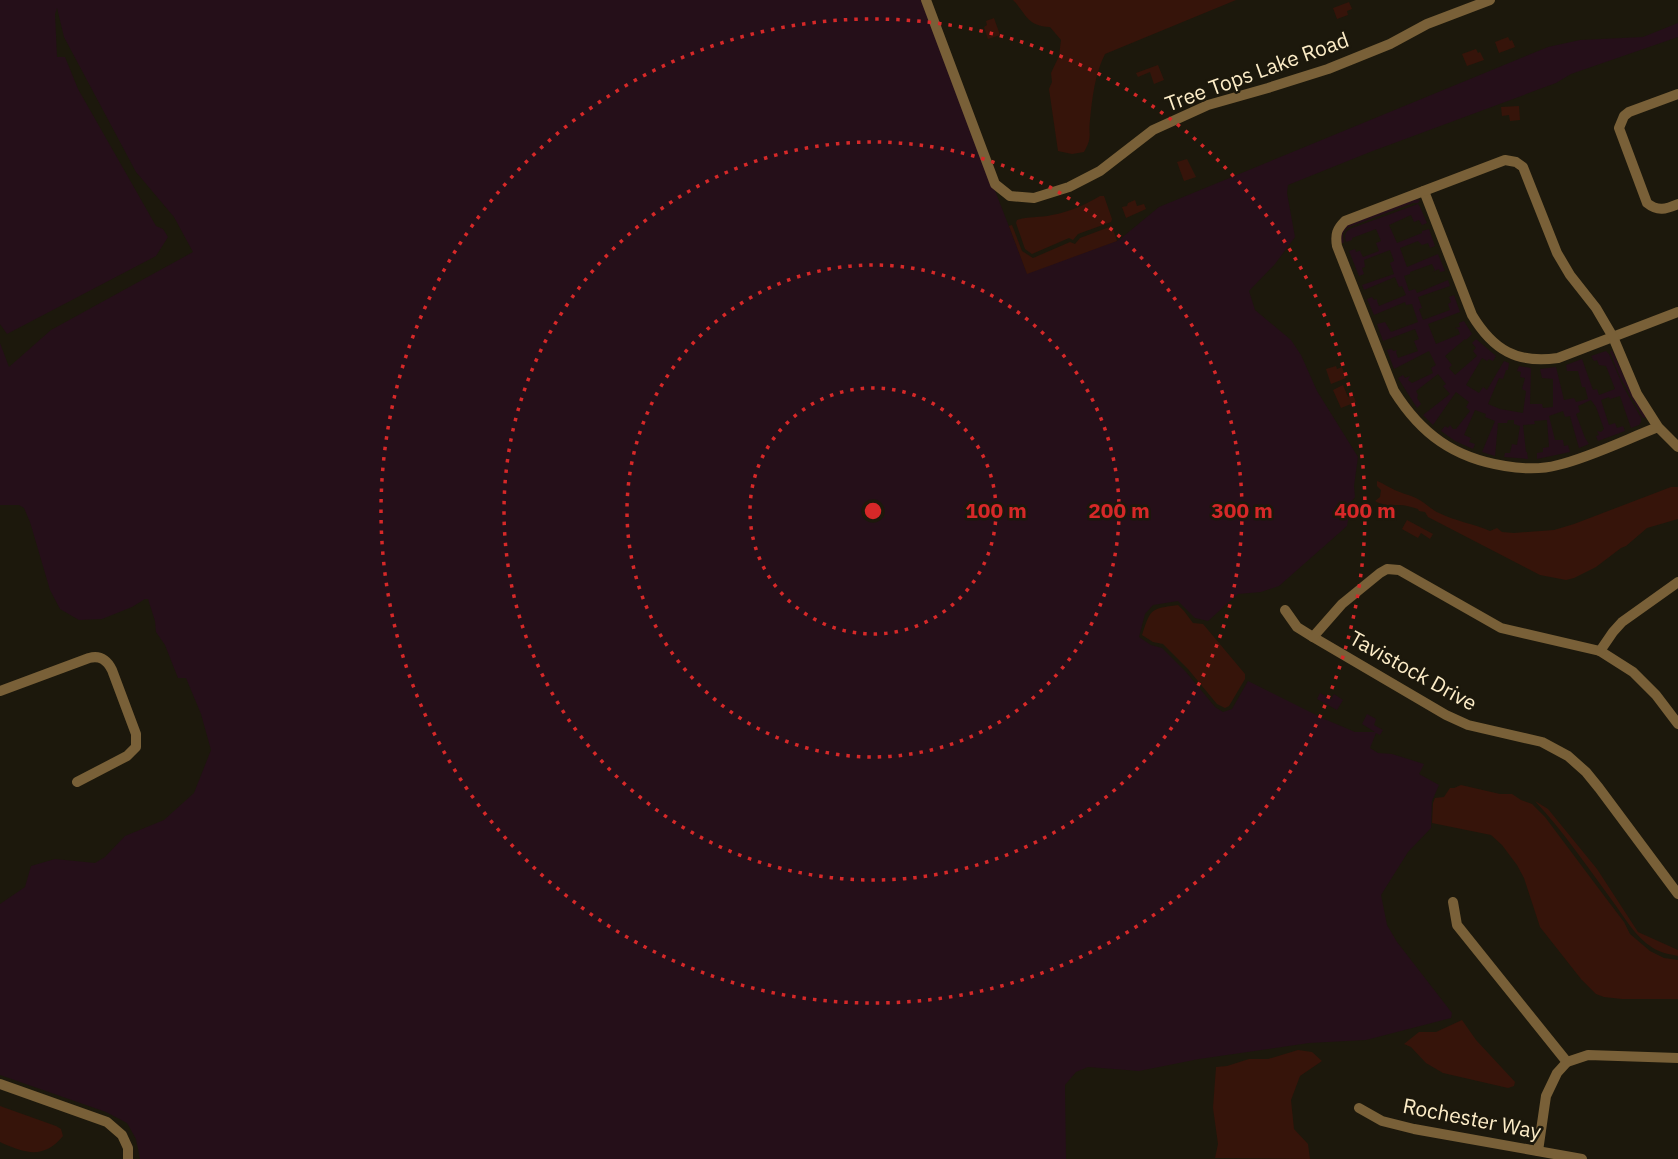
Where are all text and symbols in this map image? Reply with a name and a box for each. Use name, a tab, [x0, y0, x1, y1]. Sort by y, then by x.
street label: Tree Tops Lake Road	[1161, 25, 1352, 117]
text: 100 m	[965, 496, 1027, 524]
text: 200 m	[1088, 496, 1150, 524]
text: 300 m	[1211, 496, 1273, 524]
text: 400 m	[1334, 496, 1396, 524]
centre of rings	[861, 499, 885, 523]
street label: Tavistock Drive	[1345, 624, 1482, 717]
street label: Rochester Way	[1401, 1091, 1544, 1145]

